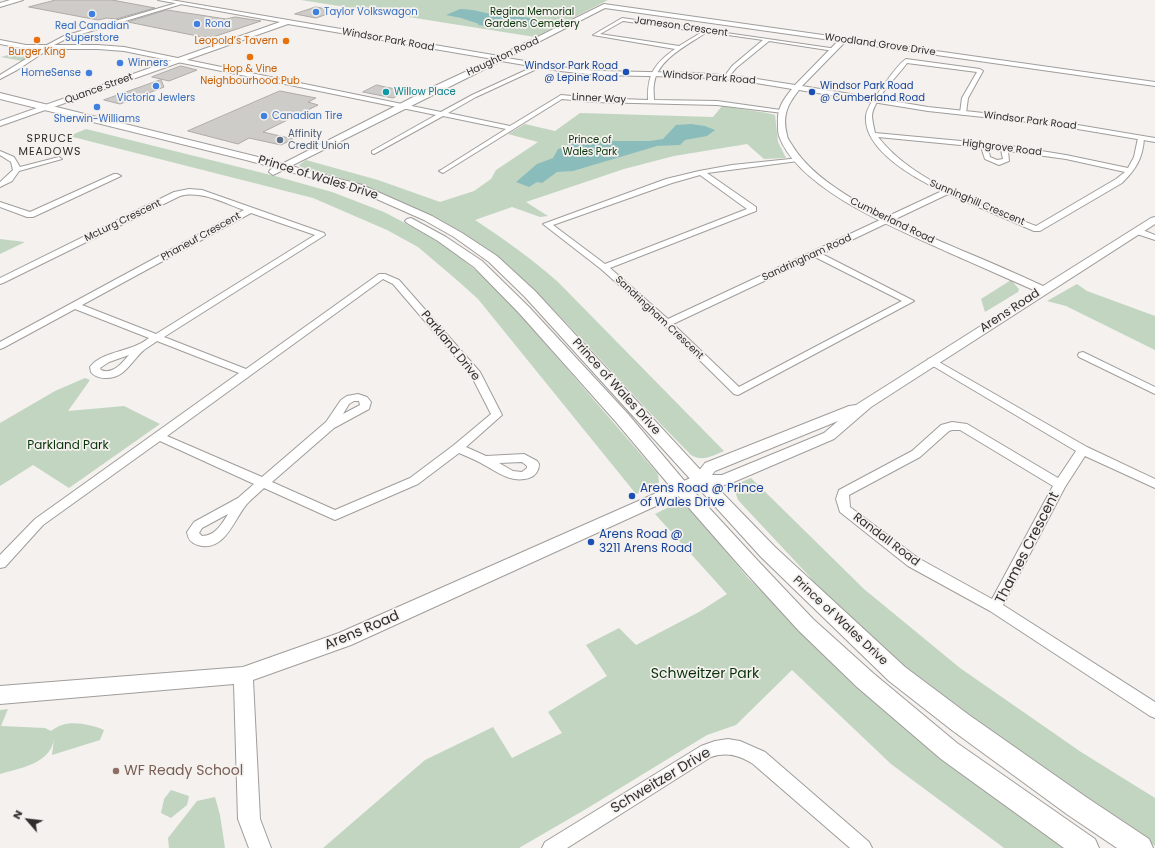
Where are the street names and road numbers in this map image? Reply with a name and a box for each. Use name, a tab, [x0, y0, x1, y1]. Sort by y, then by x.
street label: Jameson Crescent	[633, 14, 729, 40]
street label: Windsor Park Road	[341, 26, 435, 54]
street label: Woodland Grove Drive	[824, 31, 936, 59]
street label: Haughton Road	[465, 35, 541, 79]
street label: Windsor Park Road	[662, 69, 756, 87]
street label: Quance Street	[63, 71, 135, 107]
street label: Linner Way	[572, 92, 626, 106]
street label: Windsor Park Road	[983, 109, 1077, 133]
street label: Highgrove Road	[962, 137, 1042, 159]
street label: Prince of Wales Drive	[256, 153, 380, 203]
street label: Sunninghill Crescent	[928, 177, 1026, 229]
street label: Cumberland Road	[848, 195, 936, 247]
street label: McLurg Crescent	[83, 197, 163, 245]
street label: Phaneuf Crescent	[159, 210, 243, 264]
street label: Sandringham Road	[760, 232, 854, 284]
street label: Sandringham Crescent	[612, 274, 706, 362]
street label: Arens Road	[977, 286, 1043, 336]
street label: Parkland Drive	[417, 308, 483, 384]
street label: Prince of Wales Drive	[569, 336, 663, 438]
street label: Thames Crescent	[993, 489, 1063, 607]
street label: Randall Road	[850, 510, 922, 570]
street label: Prince of Wales Drive	[790, 573, 890, 669]
street label: Arens Road	[322, 608, 402, 654]
street label: Schweitzer Drive	[608, 745, 714, 817]

